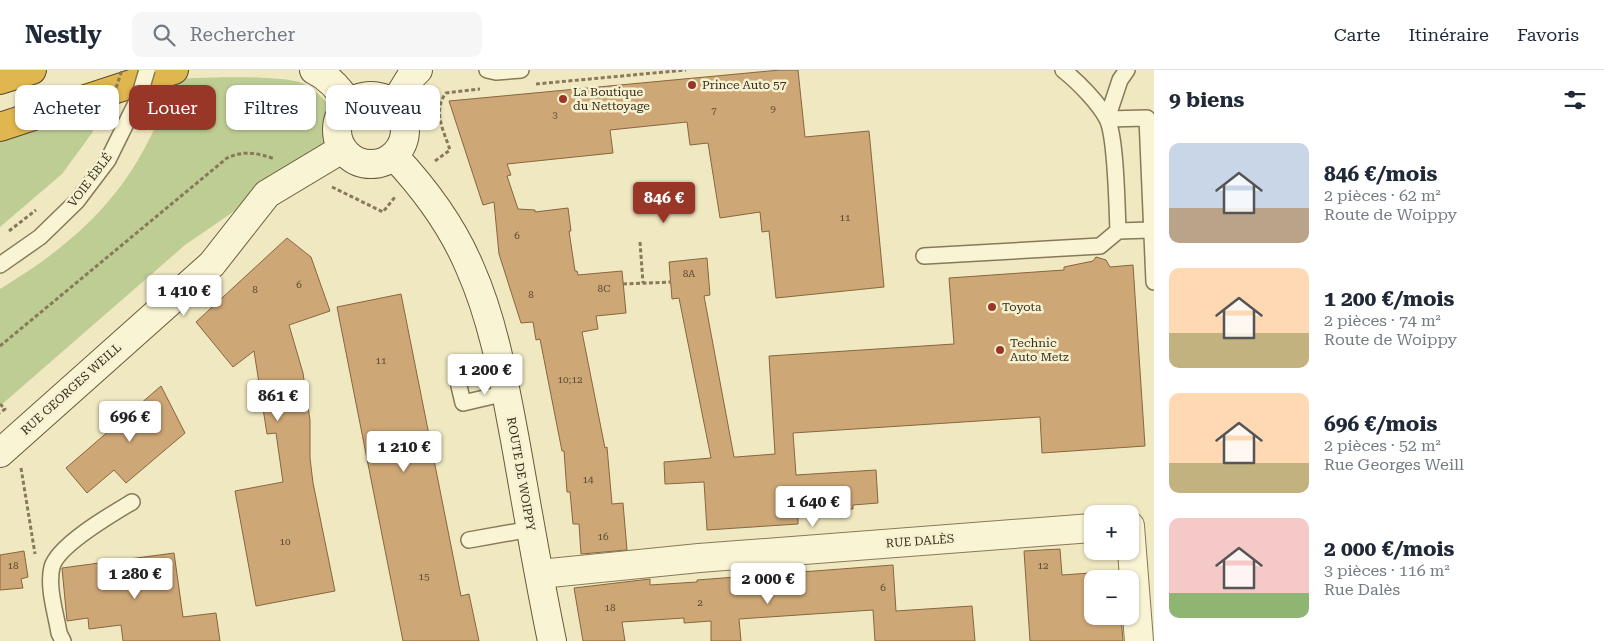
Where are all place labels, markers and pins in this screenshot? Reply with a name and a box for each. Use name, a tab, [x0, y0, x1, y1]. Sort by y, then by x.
place label: Prince Auto 57	[702, 78, 787, 92]
marker: Prince Auto 57	[686, 79, 698, 91]
place label: La Boutique du Nettoyage	[573, 85, 650, 113]
marker: La Boutique du Nettoyage	[557, 93, 569, 105]
pin: 846 €	[629, 182, 699, 224]
pin: 1 410 €	[138, 274, 230, 317]
place label: Toyota	[1002, 300, 1042, 314]
marker: Toyota	[986, 301, 998, 313]
place label: Technic Auto Metz	[1010, 336, 1069, 364]
marker: Technic Auto Metz	[994, 344, 1006, 356]
pin: 1 200 €	[439, 354, 531, 396]
pin: 861 €	[243, 380, 313, 422]
pin: 696 €	[95, 400, 165, 443]
pin: 1 210 €	[358, 430, 450, 473]
pin: 1 640 €	[767, 486, 859, 528]
pin: 1 280 €	[89, 558, 181, 600]
pin: 2 000 €	[722, 562, 814, 605]

